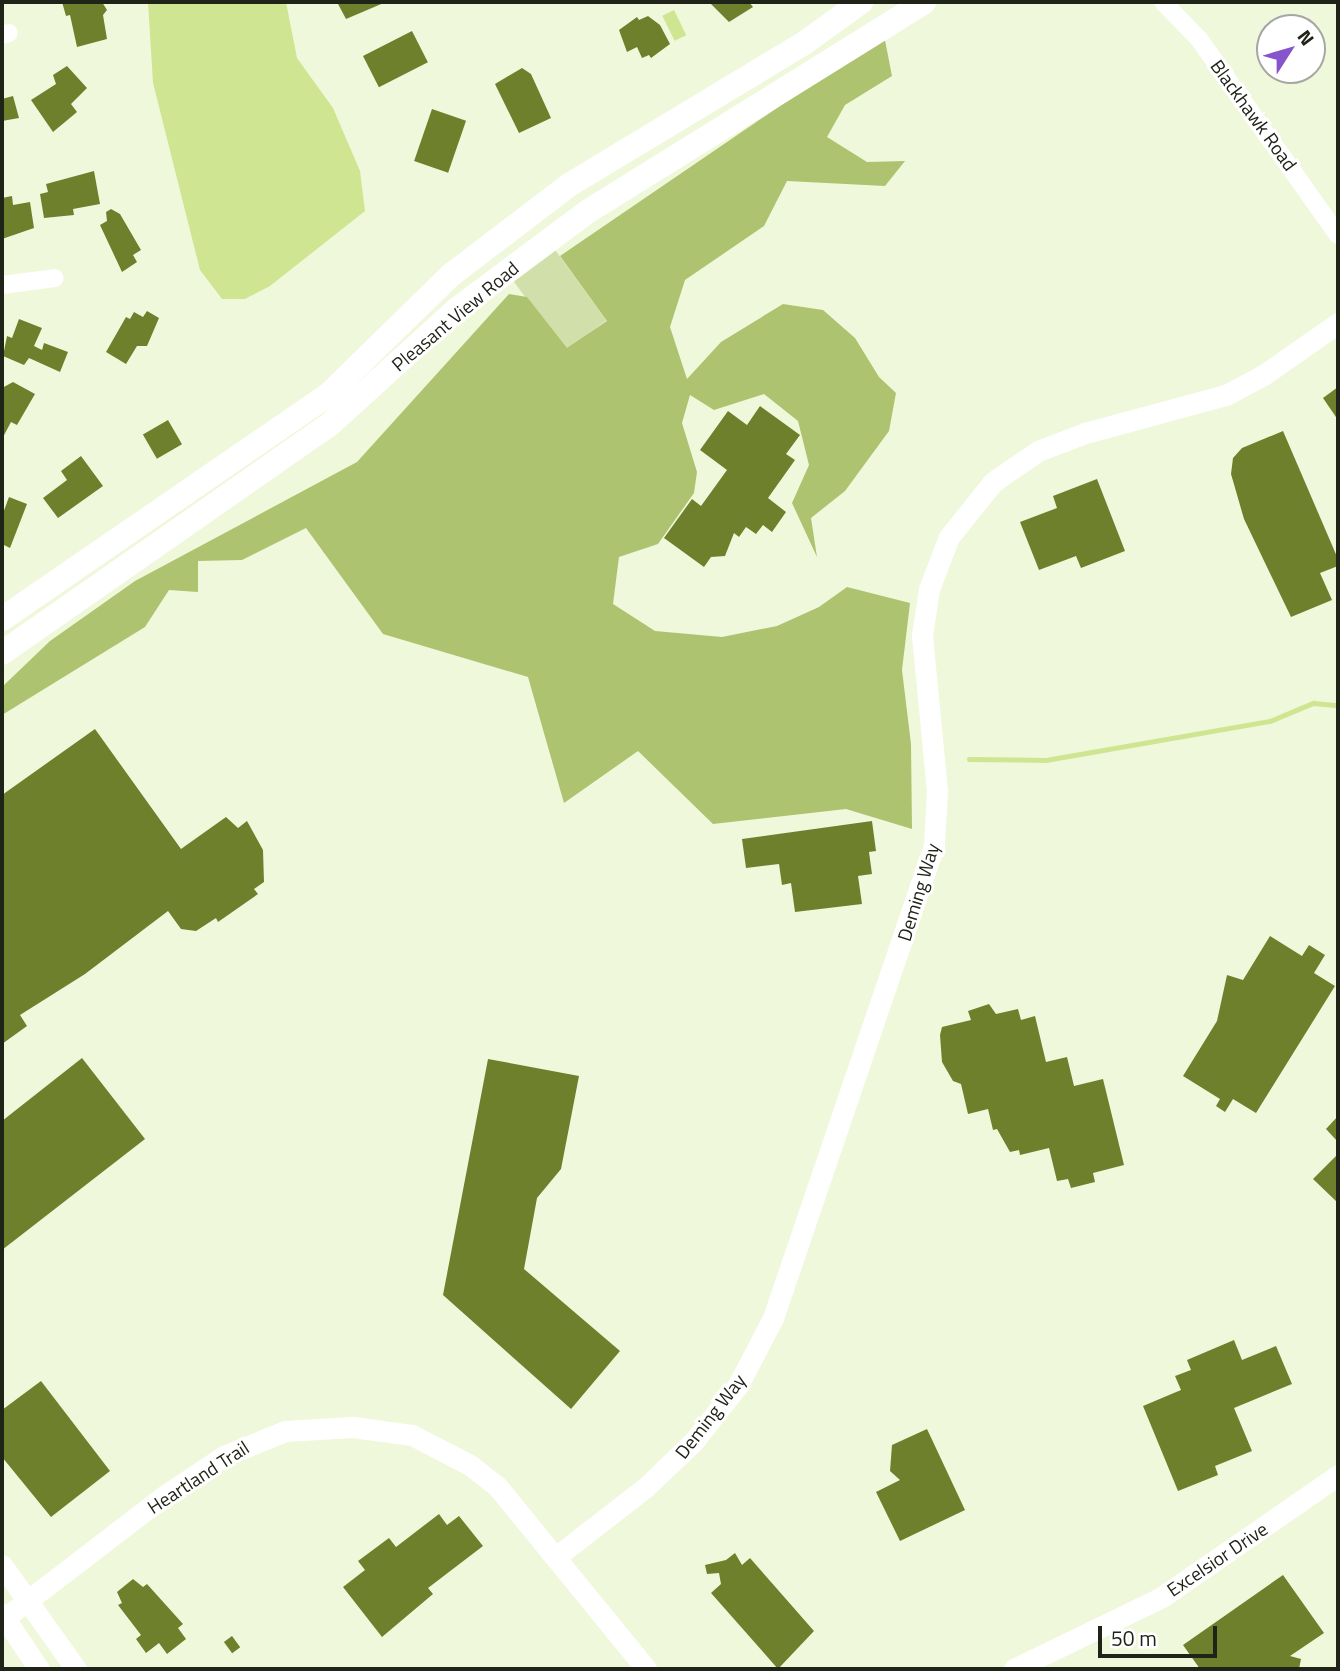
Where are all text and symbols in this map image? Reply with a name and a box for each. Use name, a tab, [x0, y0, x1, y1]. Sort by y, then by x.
north arrow	[1256, 14, 1326, 84]
text: N	[1291, 23, 1322, 51]
street label: Blackhawk Road	[1206, 55, 1302, 175]
street label: Pleasant View Road	[387, 256, 523, 376]
street label: Deming Way	[892, 840, 944, 944]
street label: Deming Way	[670, 1369, 750, 1463]
street label: Heartland Trail	[143, 1436, 253, 1518]
street label: Excelsior Drive	[1162, 1517, 1272, 1601]
scale bar	[1102, 1612, 1221, 1656]
text: 50 m	[1111, 1622, 1157, 1654]

